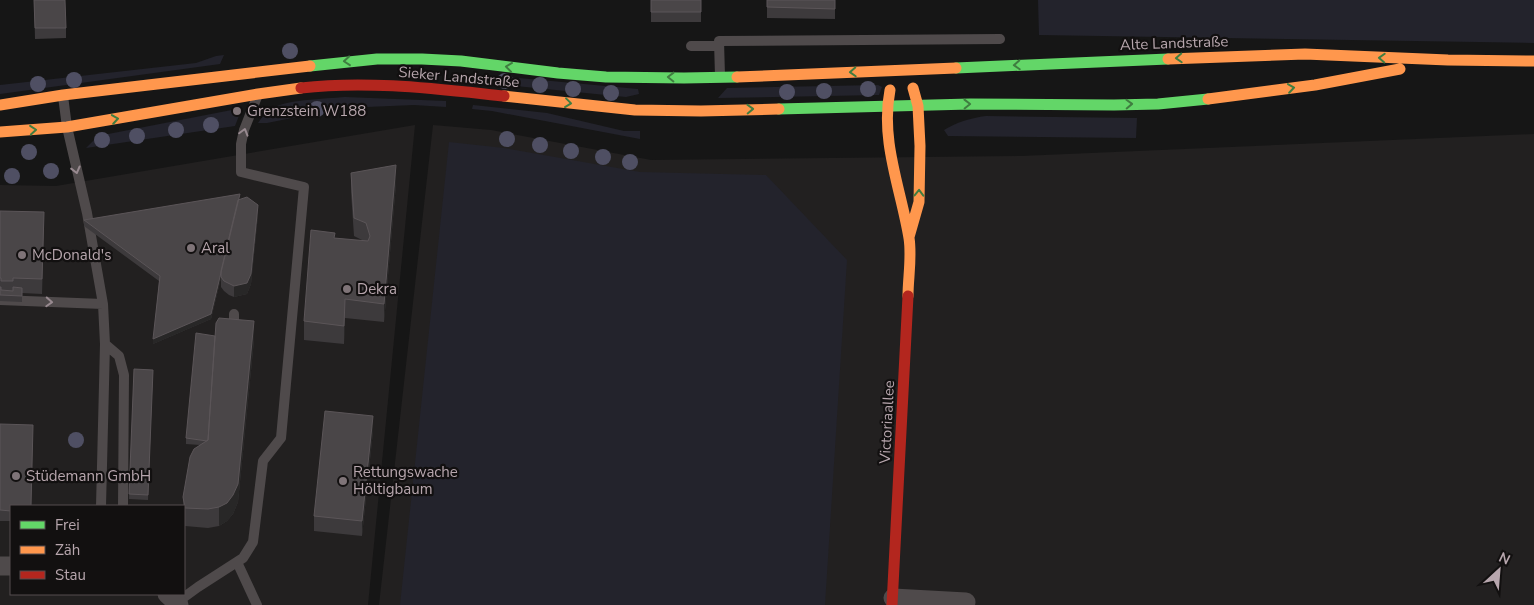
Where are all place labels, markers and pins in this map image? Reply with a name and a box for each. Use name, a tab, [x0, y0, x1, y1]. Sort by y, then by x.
place label: Grenzstein W188	[247, 101, 366, 121]
marker: Grenzstein W188	[231, 105, 243, 117]
place label: Aral	[201, 238, 230, 258]
marker: Aral	[185, 242, 197, 254]
place label: McDonald's	[32, 245, 111, 265]
marker: McDonald's	[16, 249, 28, 261]
place label: Dekra	[357, 279, 397, 299]
marker: Dekra	[341, 283, 353, 295]
place label: Rettungswache Höltigbaum	[353, 462, 458, 499]
place label: Stüdemann GmbH	[26, 466, 151, 486]
marker: Stüdemann GmbH	[10, 470, 22, 482]
marker: Rettungswache Höltigbaum	[337, 475, 349, 487]

